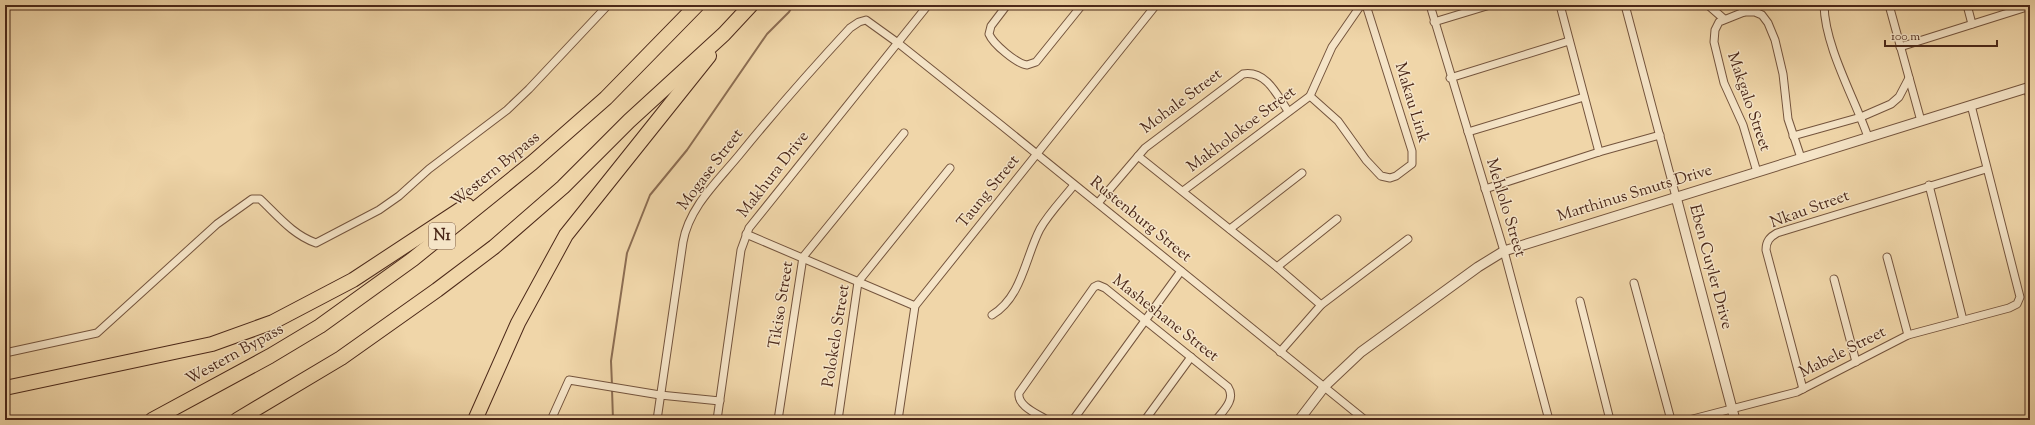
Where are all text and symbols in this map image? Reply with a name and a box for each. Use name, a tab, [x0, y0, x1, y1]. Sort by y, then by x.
scale bar	[1885, 22, 1997, 48]
text: 100 m	[1891, 28, 1920, 46]
street label: Makgalo Street	[1720, 49, 1776, 155]
street label: Makau Link	[1388, 60, 1434, 146]
street label: Mohale Street	[1137, 63, 1228, 140]
street label: Makholokoe Street	[1183, 81, 1302, 179]
street label: Mogase Street	[673, 124, 750, 216]
street label: Western Bypass	[447, 127, 545, 213]
street label: Makhura Drive	[733, 127, 815, 223]
street label: Taung Street	[952, 150, 1026, 233]
street label: Mehlolo Street	[1479, 156, 1531, 261]
street label: Marthinus Smuts Drive	[1555, 159, 1715, 229]
street label: Rustenburg Street	[1084, 172, 1196, 269]
street label: Nkau Street	[1767, 185, 1853, 235]
street label: Eben Cuyler Drive	[1682, 202, 1738, 332]
road number: N1	[429, 223, 455, 249]
street label: Tikiso Street	[764, 259, 800, 350]
street label: Masheshane Street	[1107, 270, 1224, 368]
street label: Polokelo Street	[818, 283, 857, 389]
street label: Western Bypass	[182, 319, 288, 391]
street label: Mabele Street	[1796, 321, 1891, 385]

